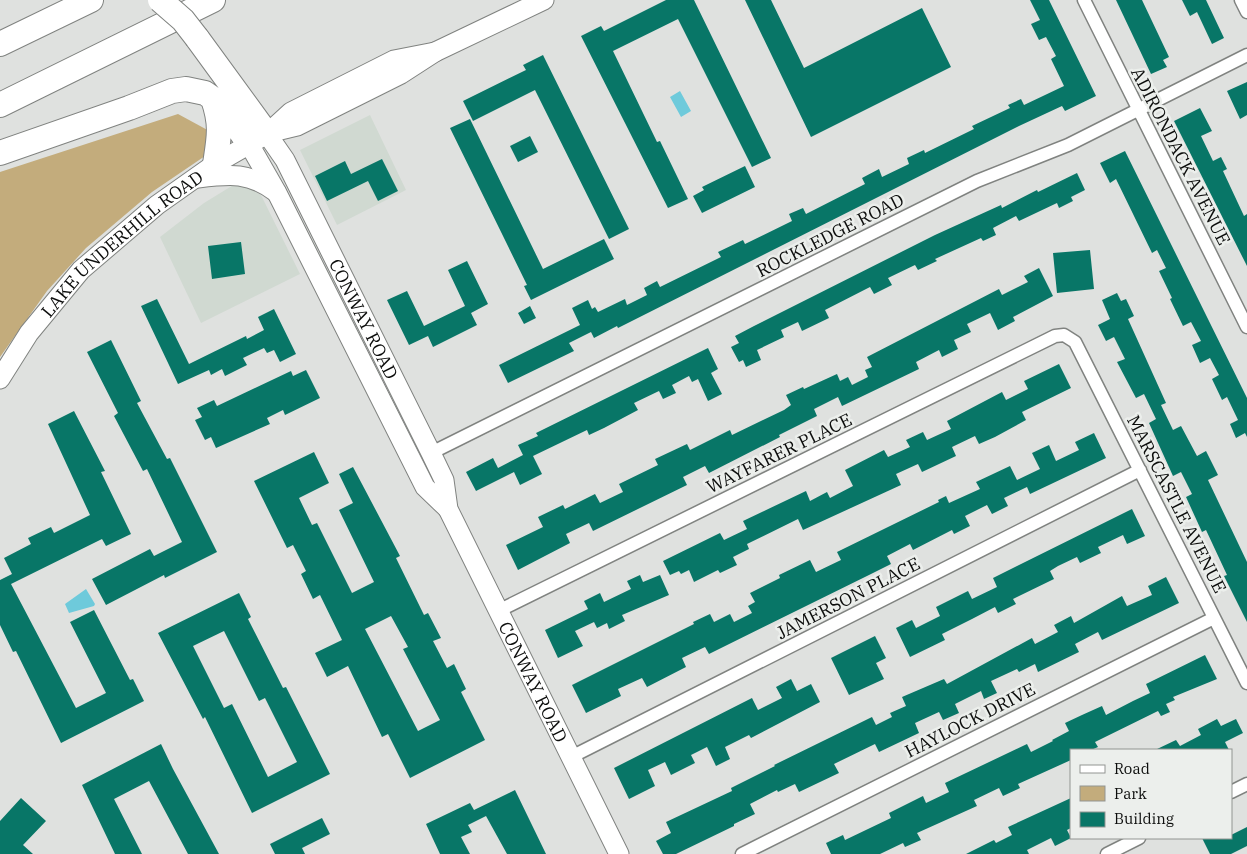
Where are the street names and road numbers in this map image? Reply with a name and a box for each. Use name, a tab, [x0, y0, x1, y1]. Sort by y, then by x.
street label: ADIRONDACK AVENUE	[1126, 63, 1236, 249]
street label: LAKE UNDERHILL ROAD	[36, 165, 207, 322]
street label: ROCKLEDGE ROAD	[752, 188, 908, 282]
street label: CONWAY ROAD	[324, 255, 404, 383]
street label: WAYFARER PLACE	[702, 408, 856, 498]
street label: MARSCASTLE AVENUE	[1122, 411, 1232, 597]
street label: JAMERSON PLACE	[772, 552, 924, 644]
street label: CONWAY ROAD	[494, 618, 573, 746]
street label: HAYLOCK DRIVE	[901, 677, 1039, 763]

